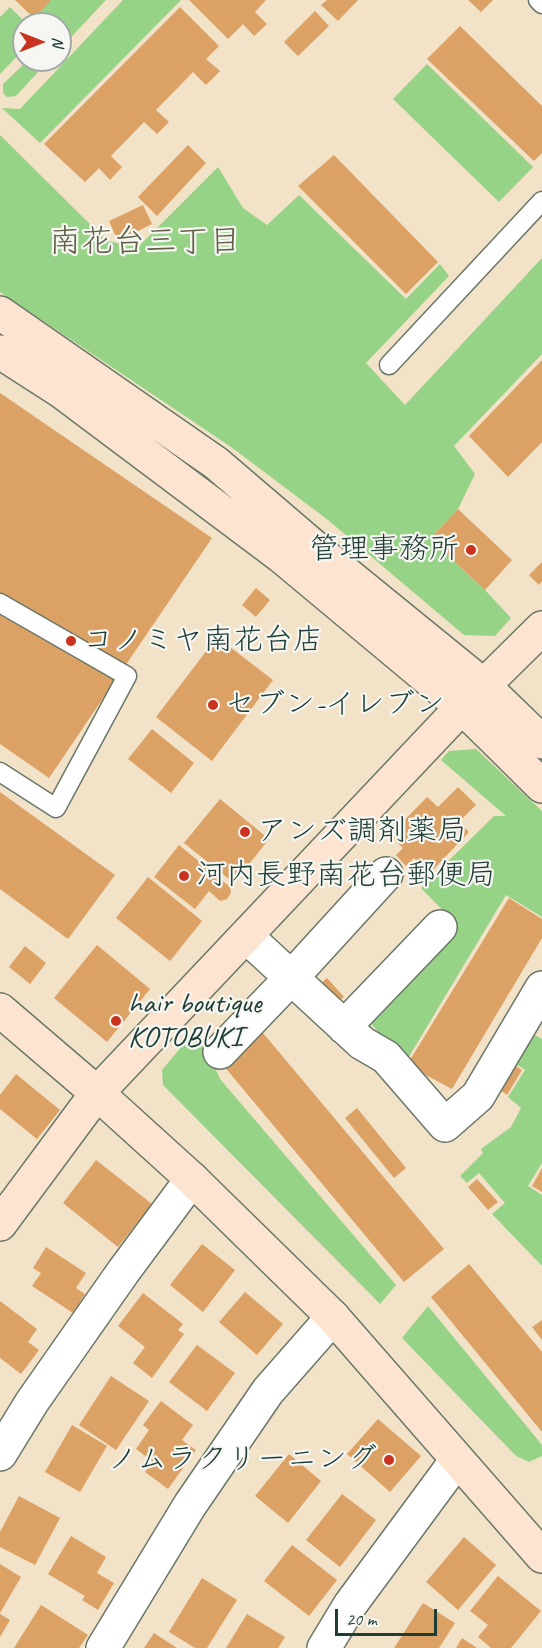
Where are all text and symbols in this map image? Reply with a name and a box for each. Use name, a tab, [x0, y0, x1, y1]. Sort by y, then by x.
north arrow	[12, 12, 72, 72]
text: N	[48, 37, 68, 47]
district label: 南花台三丁目	[49, 224, 241, 262]
place label: 管理事務所	[309, 532, 459, 568]
marker: 管理事務所	[464, 543, 478, 557]
place label: コノミヤ南花台店	[83, 623, 323, 659]
marker: コノミヤ南花台店	[64, 634, 78, 648]
place label: セブン-イレブン	[225, 687, 445, 723]
marker: セブン-イレブン	[206, 698, 220, 712]
place label: アンズ調剤薬局	[257, 814, 467, 850]
marker: アンズ調剤薬局	[238, 825, 252, 839]
place label: 河内長野南花台郵便局	[196, 858, 496, 894]
marker: 河内長野南花台郵便局	[177, 869, 191, 883]
place label: hair boutique KOTOBUKI	[128, 986, 261, 1056]
marker: hair boutique KOTOBUKI	[109, 1014, 123, 1028]
place label: ノムラクリーニング	[107, 1442, 377, 1478]
marker: ノムラクリーニング	[382, 1453, 396, 1467]
scale bar	[338, 1597, 440, 1635]
text: 20 m	[346, 1608, 377, 1630]

